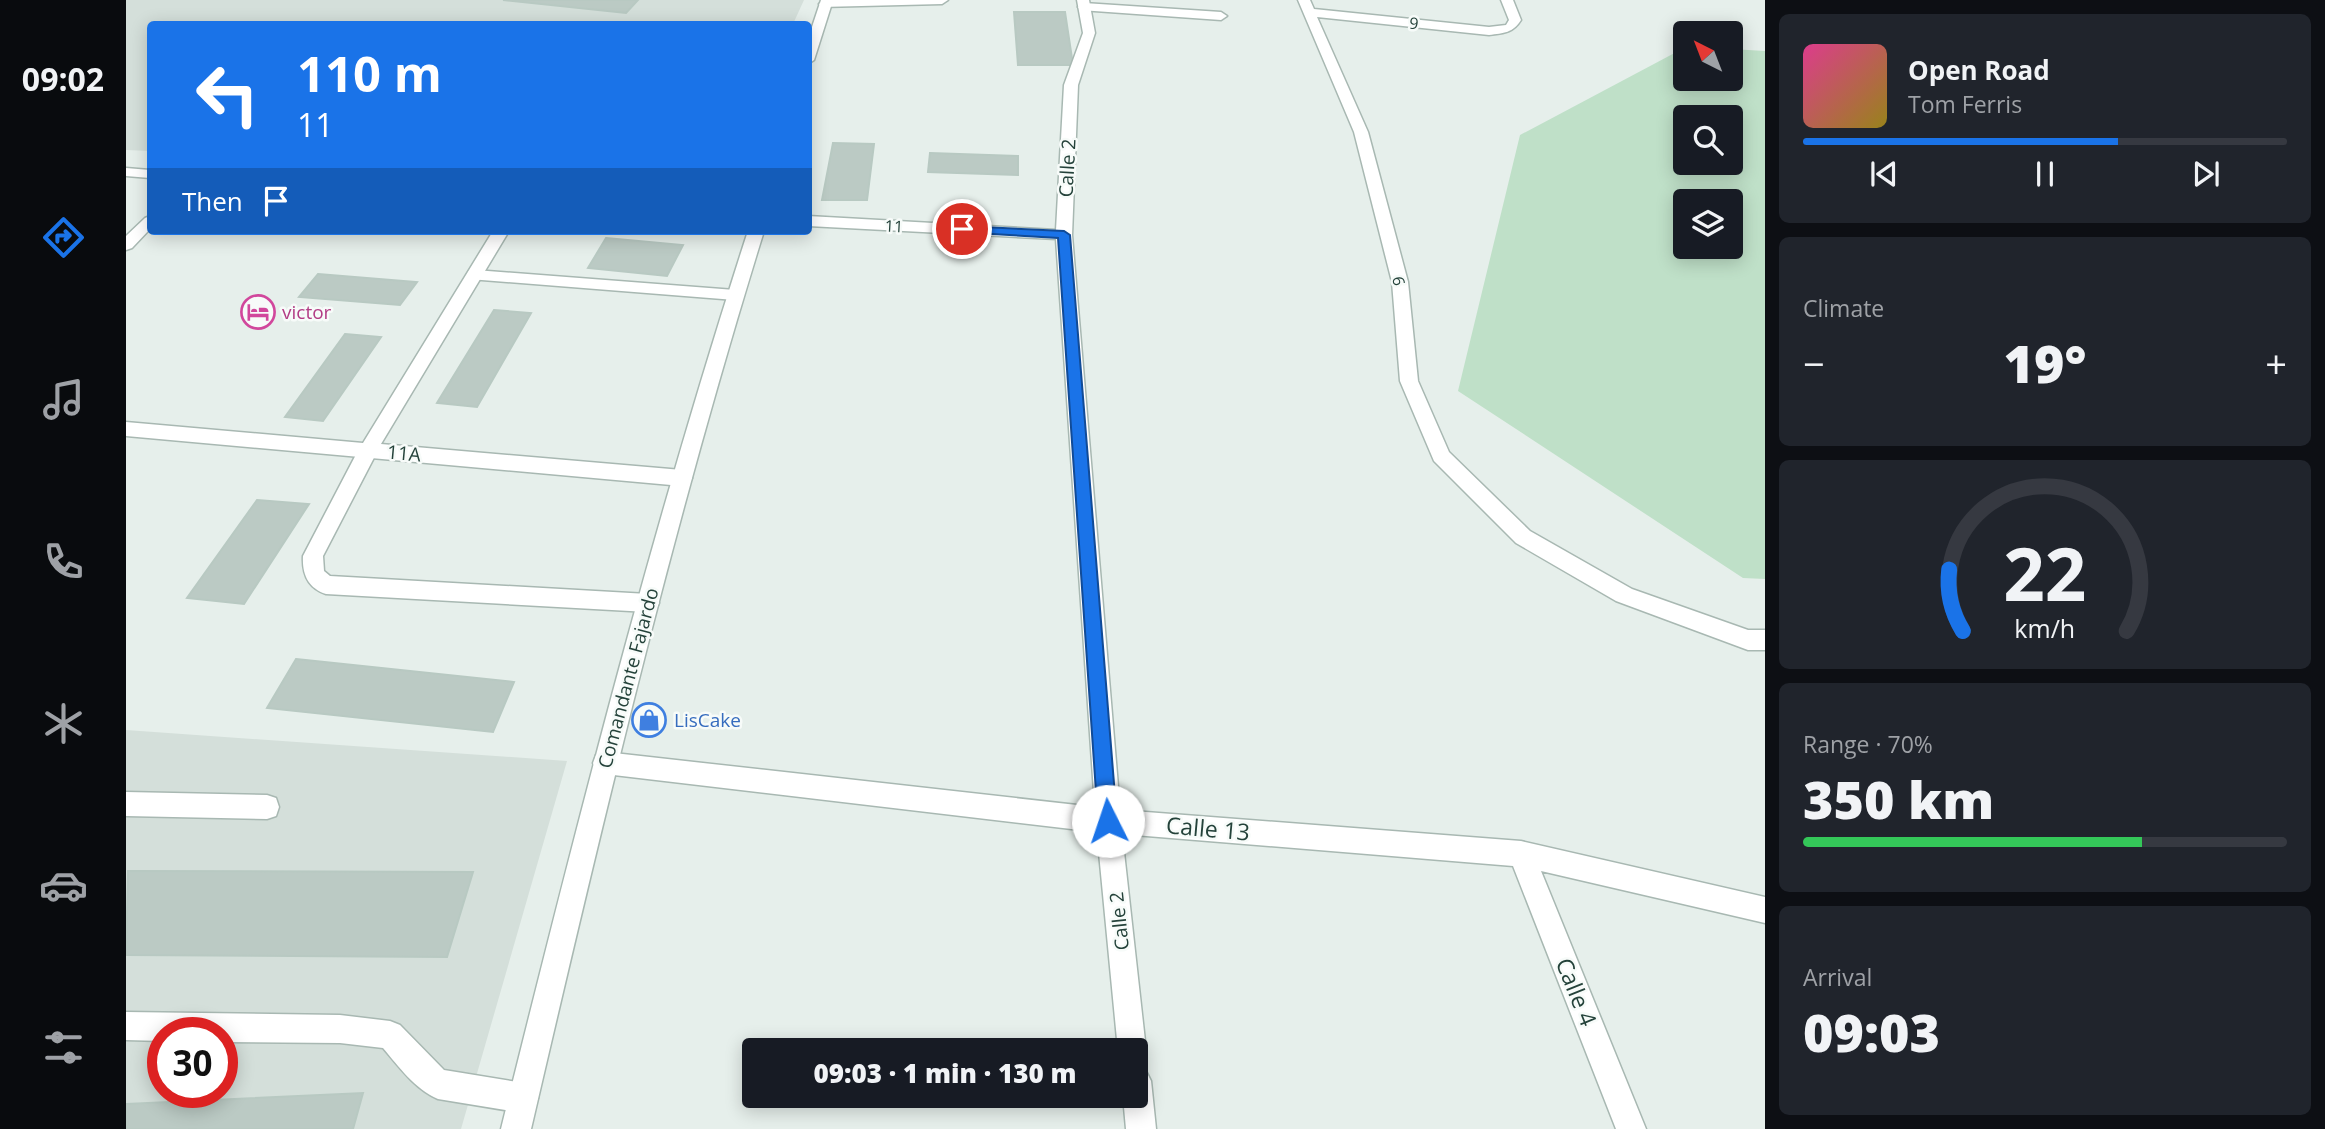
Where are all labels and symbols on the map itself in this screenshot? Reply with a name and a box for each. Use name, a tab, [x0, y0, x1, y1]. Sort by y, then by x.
street label: 9	[1408, 12, 1420, 34]
north arrow	[1673, 21, 1743, 91]
street label: Calle 2	[1052, 138, 1082, 198]
pin	[932, 199, 992, 259]
street label: 11	[884, 215, 904, 237]
street label: 6	[1387, 275, 1411, 287]
hotel icon: victor	[239, 293, 277, 331]
place label: victor	[282, 299, 332, 325]
street label: 11A	[386, 439, 422, 467]
street label: Comandante Fajardo	[591, 585, 665, 771]
shop icon: LisCake	[630, 701, 668, 739]
place label: LisCake	[674, 707, 741, 733]
position arrow	[1071, 784, 1145, 858]
street label: Calle 13	[1165, 808, 1251, 848]
street label: Calle 2	[1103, 891, 1135, 951]
street label: Calle 4	[1549, 953, 1605, 1030]
speed limit sign: 30	[147, 1017, 238, 1108]

